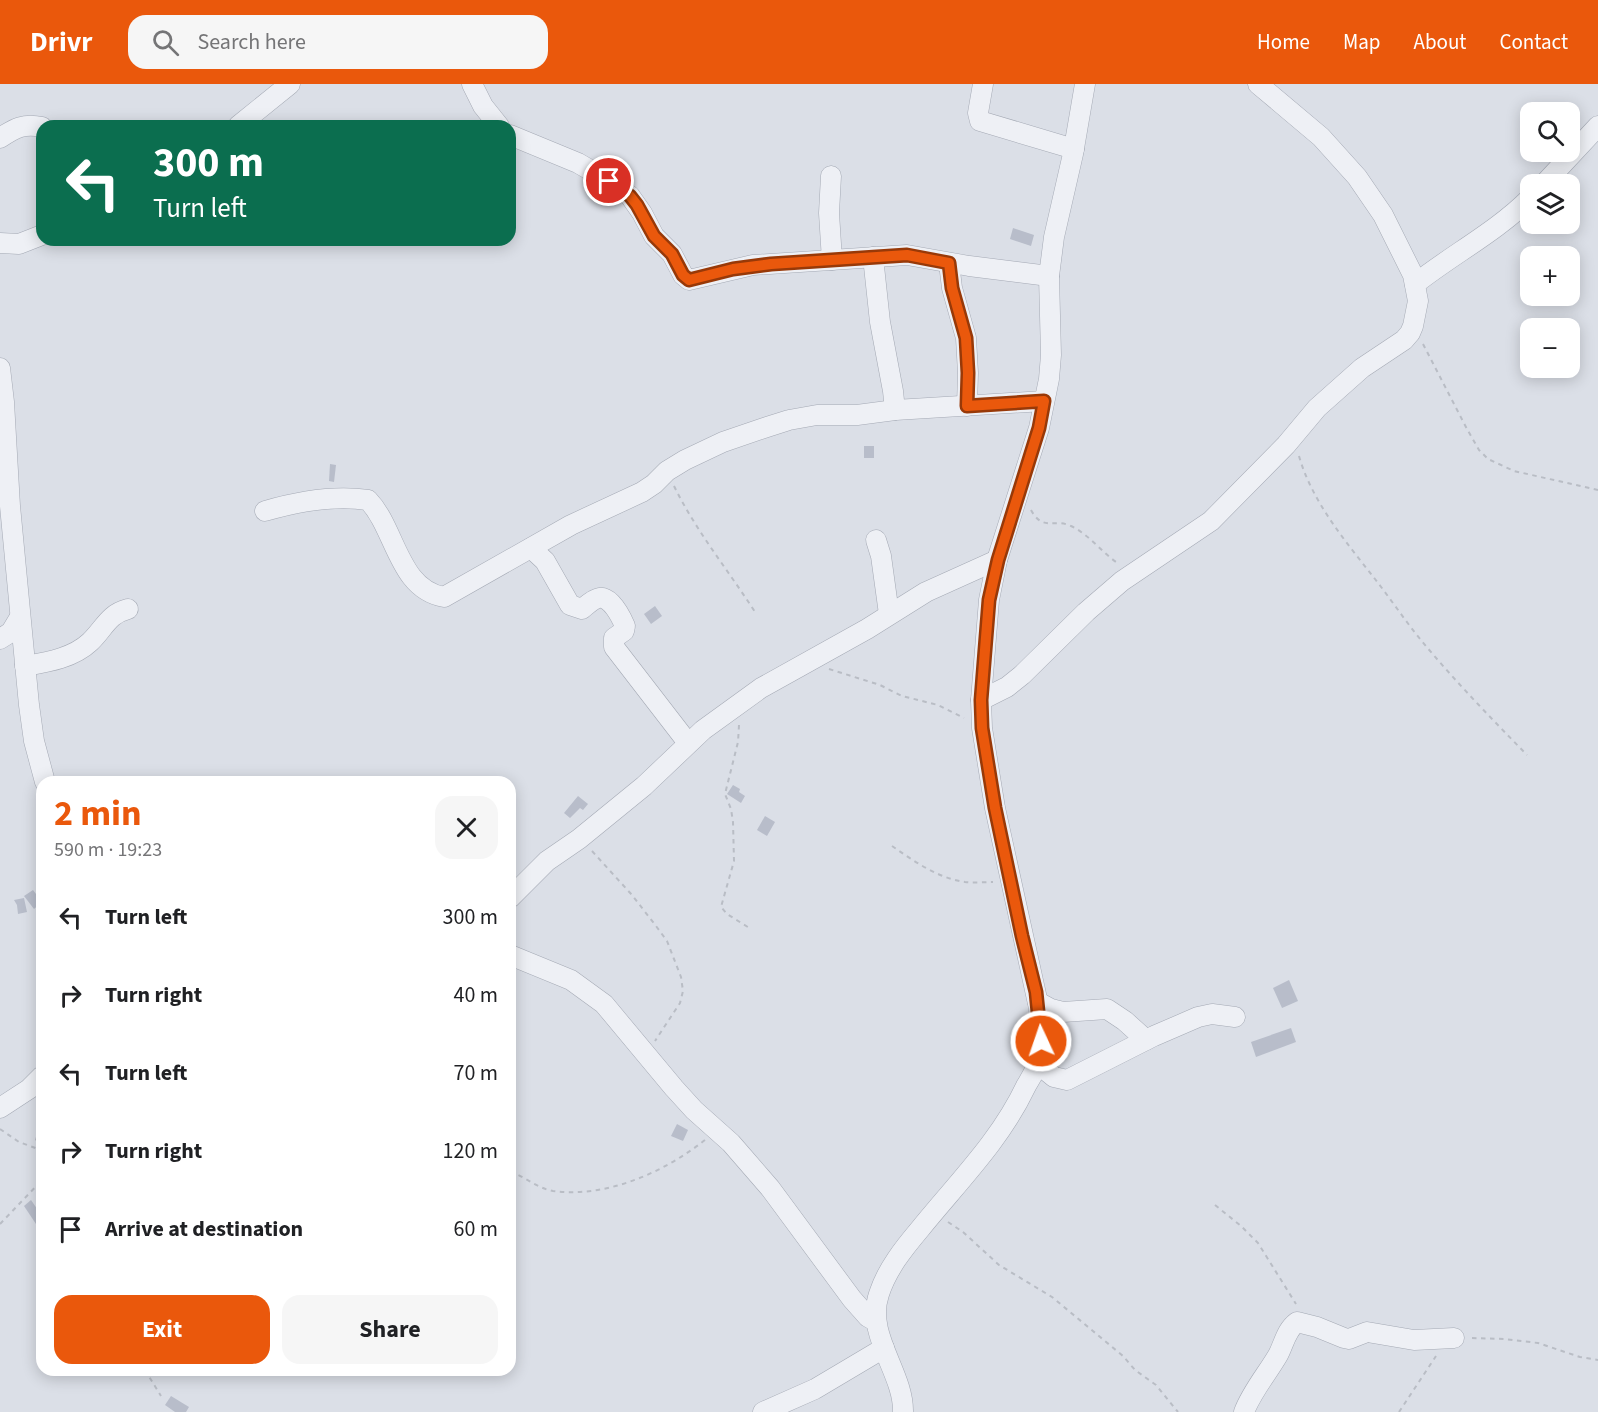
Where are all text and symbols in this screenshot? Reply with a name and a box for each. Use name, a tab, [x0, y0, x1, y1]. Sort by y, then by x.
search box	[128, 15, 548, 69]
text: Drivr	[30, 22, 92, 62]
icon: search	[149, 26, 182, 59]
text: Search here	[197, 26, 306, 58]
text: Home	[1257, 27, 1310, 57]
text: Map	[1343, 27, 1381, 57]
text: About	[1414, 27, 1466, 57]
text: Contact	[1499, 27, 1568, 57]
map controls	[1520, 102, 1580, 378]
button: search	[1520, 102, 1580, 162]
text: 300 m	[153, 133, 264, 193]
icon: left	[54, 144, 132, 222]
pin	[583, 155, 634, 206]
icon: arrive	[592, 164, 625, 197]
button: layers	[1520, 174, 1580, 234]
text: Turn left	[153, 189, 247, 228]
button: +	[1520, 246, 1580, 306]
button: −	[1520, 318, 1580, 378]
text: 2 min	[54, 788, 142, 839]
button: close	[435, 796, 498, 859]
text: 590 m · 19:23	[54, 836, 162, 864]
icon: left	[54, 901, 87, 934]
text: Turn left	[105, 901, 187, 933]
text: 300 m	[443, 901, 498, 933]
icon: right	[54, 979, 87, 1012]
text: Turn right	[105, 979, 202, 1011]
text: 40 m	[453, 979, 498, 1011]
position arrow	[1009, 1009, 1073, 1073]
icon: left	[54, 1057, 87, 1090]
text: Turn left	[105, 1057, 187, 1089]
text: 70 m	[453, 1057, 498, 1089]
icon: right	[54, 1135, 87, 1168]
text: Turn right	[105, 1135, 202, 1167]
text: 120 m	[443, 1135, 498, 1167]
icon: arrive	[54, 1213, 87, 1246]
text: Arrive at destination	[105, 1213, 303, 1245]
text: 60 m	[453, 1213, 498, 1245]
button: Exit	[54, 1295, 270, 1364]
button: Share	[282, 1295, 498, 1364]

